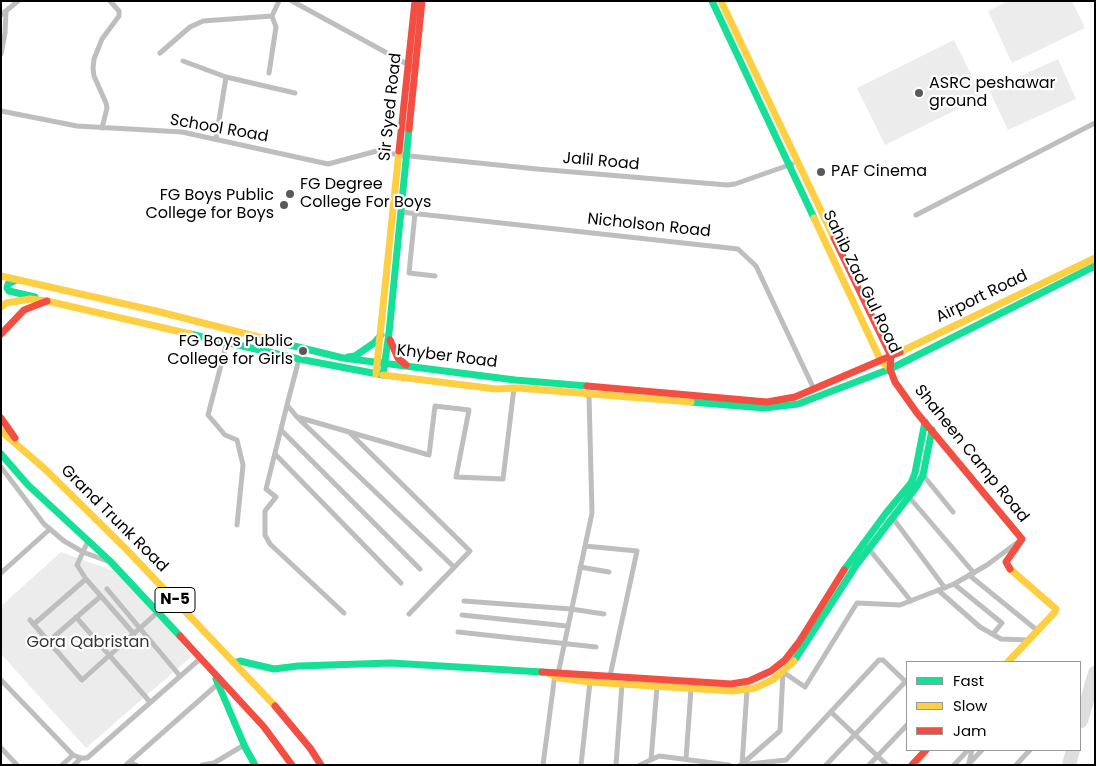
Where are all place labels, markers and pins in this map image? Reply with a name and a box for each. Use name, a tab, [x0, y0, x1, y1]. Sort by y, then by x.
place label: ASRC peshawar ground	[929, 74, 1056, 112]
marker: ASRC peshawar ground	[913, 87, 925, 99]
place label: PAF Cinema	[831, 162, 927, 182]
marker: PAF Cinema	[815, 166, 827, 178]
place label: FG Degree College For Boys	[300, 175, 431, 213]
place label: FG Boys Public College for Boys	[145, 186, 274, 224]
marker: FG Degree College For Boys	[284, 188, 296, 200]
marker: FG Boys Public College for Boys	[278, 199, 290, 211]
place label: FG Boys Public College for Girls	[167, 332, 293, 370]
marker: FG Boys Public College for Girls	[297, 345, 309, 357]

